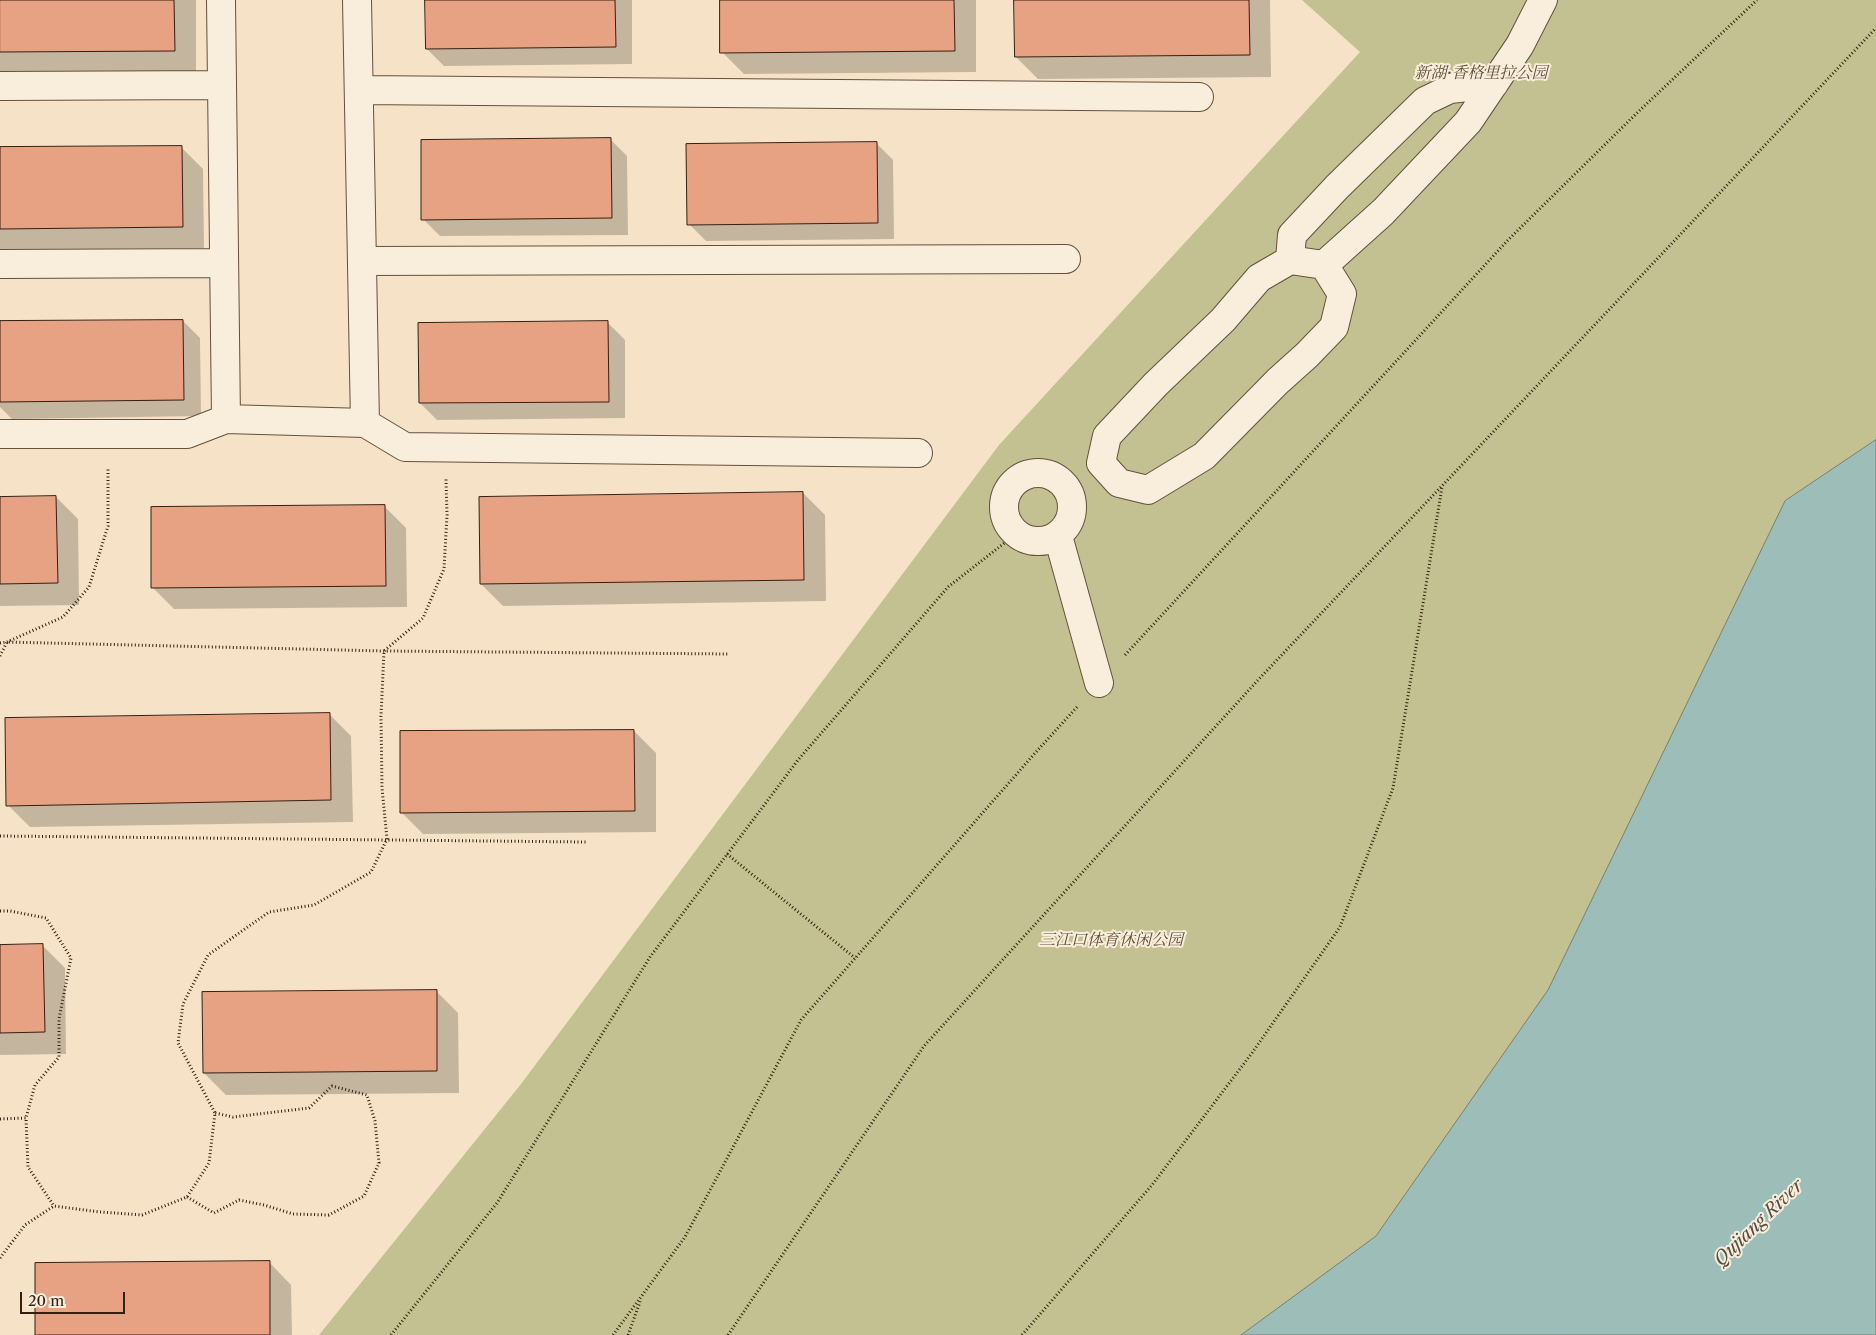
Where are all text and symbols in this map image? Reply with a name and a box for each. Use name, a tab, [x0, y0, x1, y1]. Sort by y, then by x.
park label: 新湖·香格里拉公园	[1414, 63, 1548, 83]
park label: 三江口体育休闲公园	[1039, 930, 1183, 950]
water label: Qujiang River	[1710, 1175, 1808, 1271]
scale bar	[22, 1282, 128, 1314]
text: 20 m	[28, 1291, 64, 1310]

